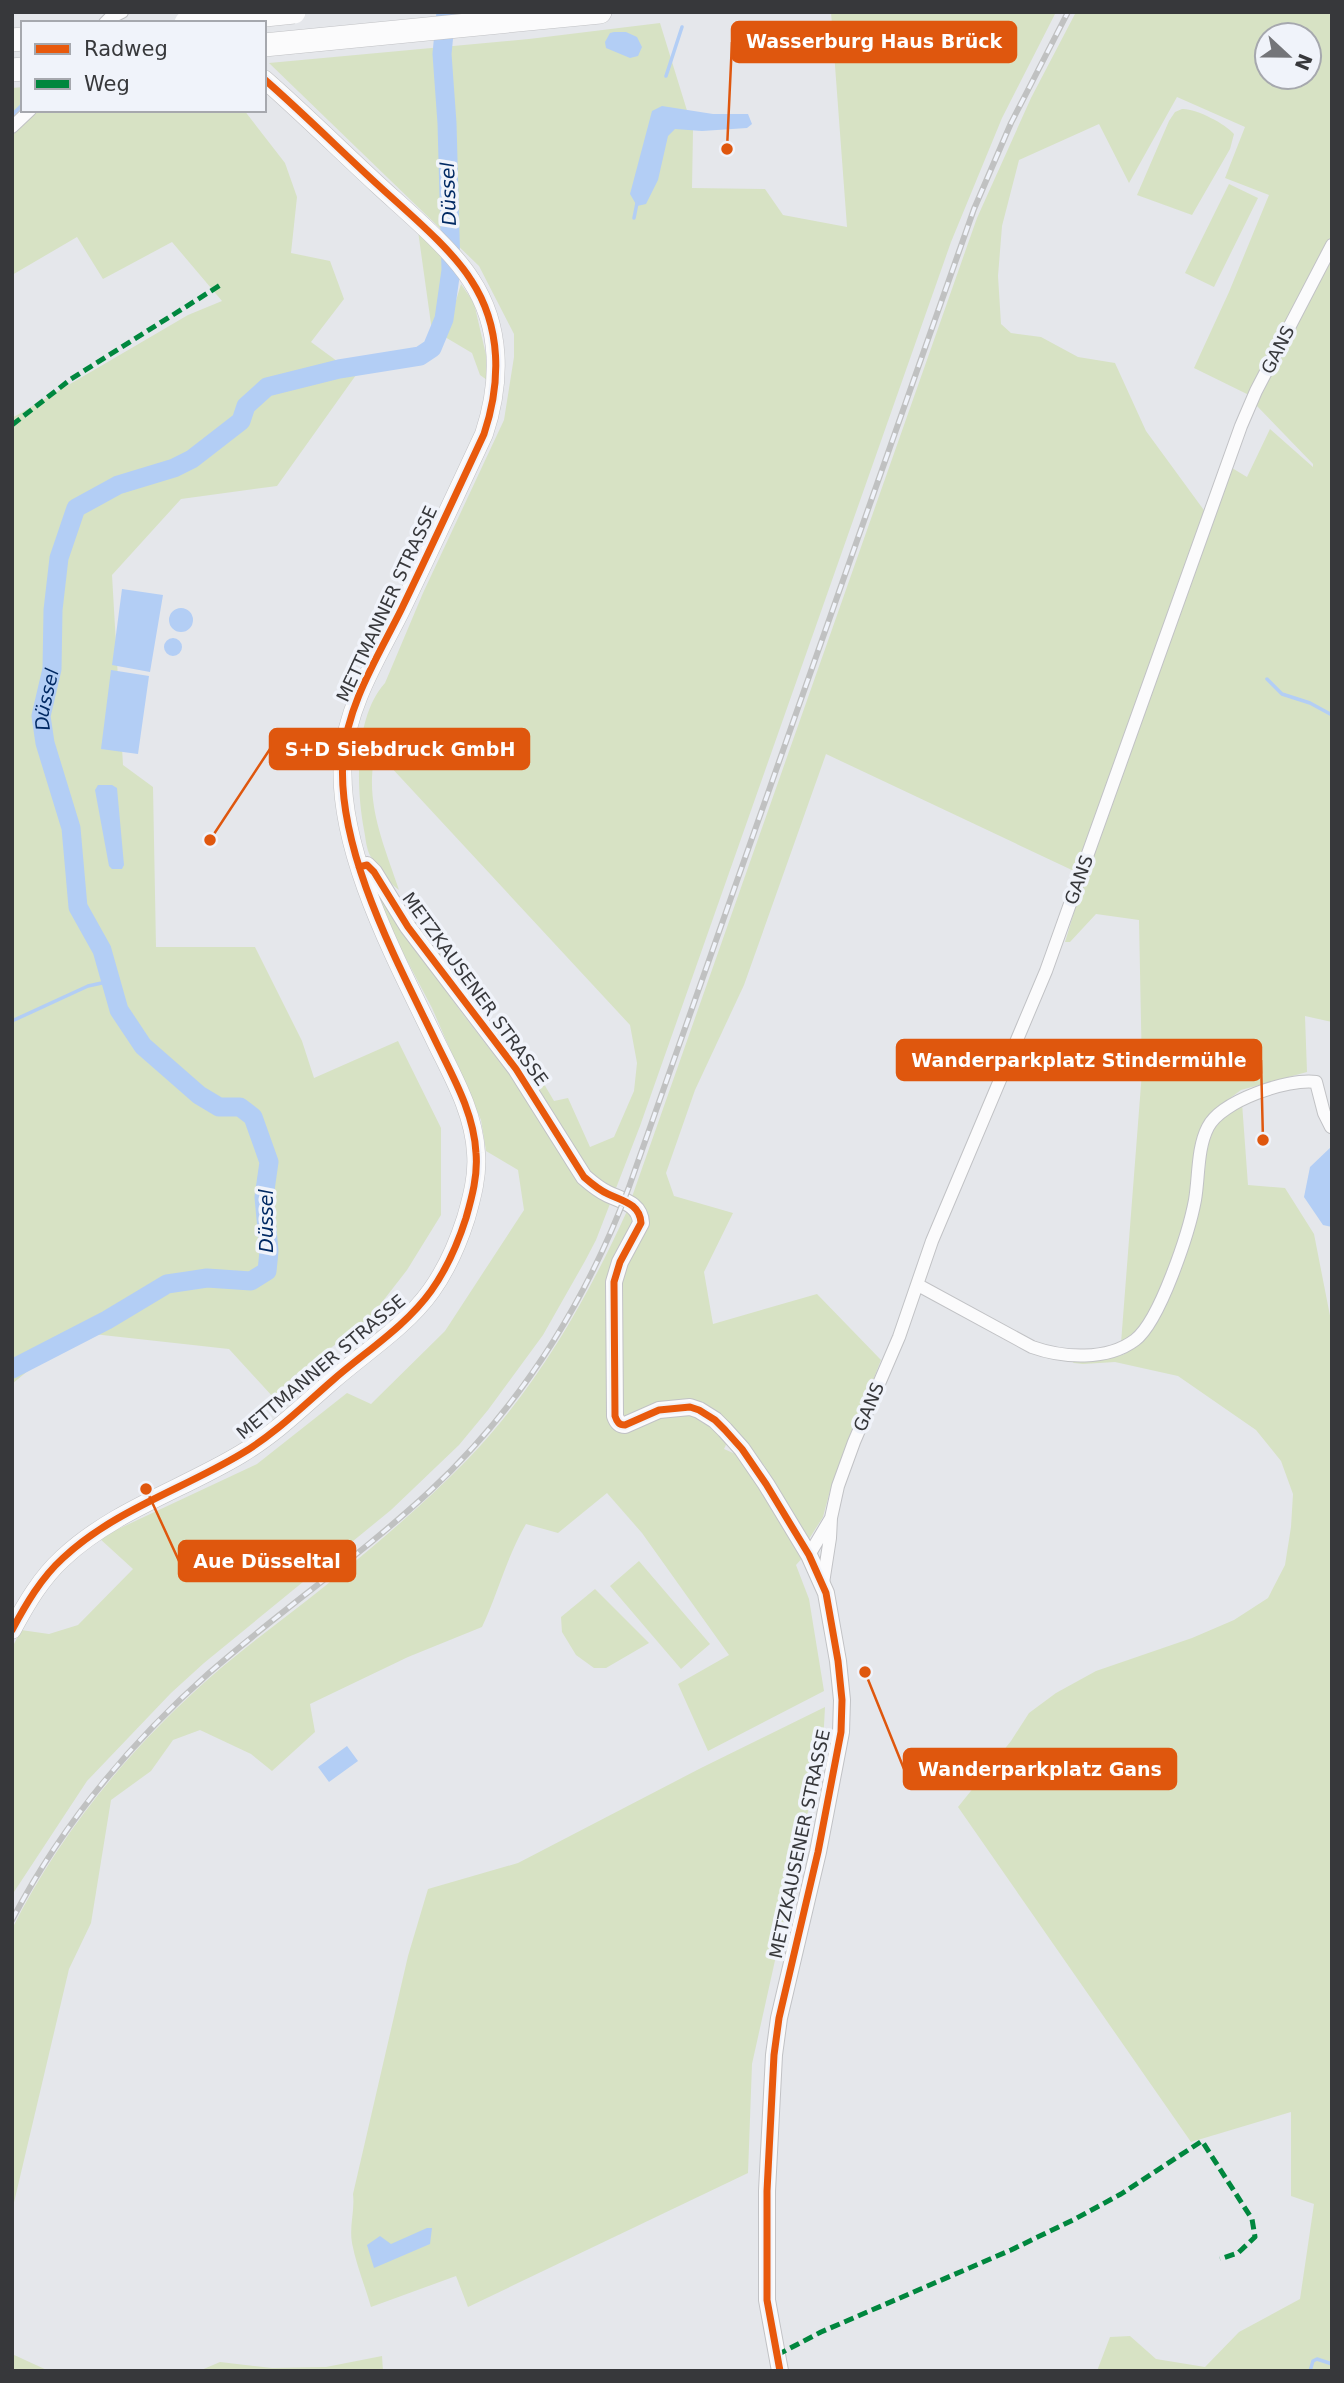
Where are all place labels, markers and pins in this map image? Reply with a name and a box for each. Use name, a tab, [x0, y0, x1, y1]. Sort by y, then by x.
callout: Wasserburg Haus Brück	[732, 22, 1016, 62]
callout: S+D Siebdruck GmbH	[270, 729, 529, 769]
callout: Wanderparkplatz Stindermühle	[897, 1040, 1261, 1080]
callout: Aue Düsseltal	[179, 1541, 355, 1581]
callout: Wanderparkplatz Gans	[904, 1749, 1176, 1789]

